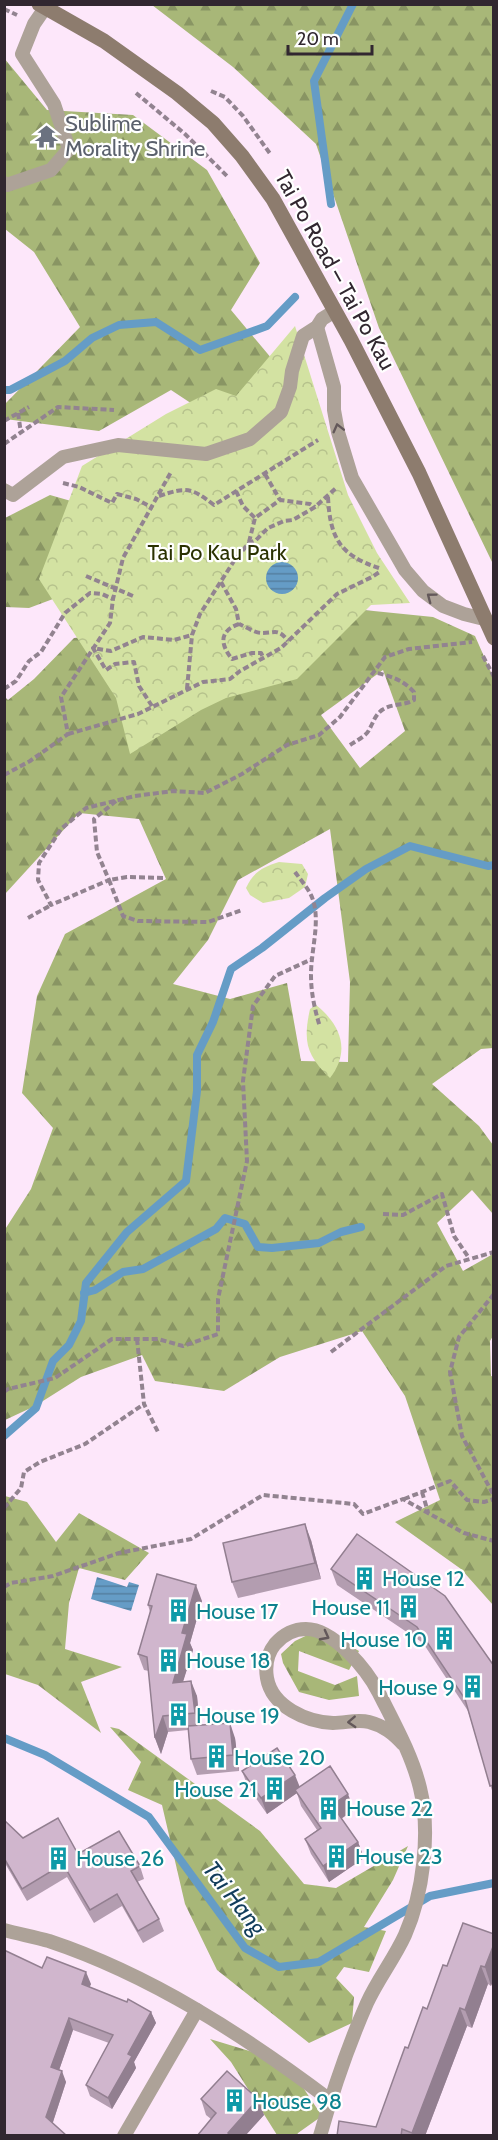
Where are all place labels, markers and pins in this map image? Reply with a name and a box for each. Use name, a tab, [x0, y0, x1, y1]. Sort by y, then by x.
place label: Sublime Morality Shrine	[65, 110, 205, 162]
temple icon: Sublime Morality Shrine	[34, 123, 60, 149]
building icon: House 12	[351, 1565, 377, 1591]
place label: House 12	[382, 1565, 465, 1592]
place label: House 11	[311, 1594, 390, 1621]
building icon: House 11	[395, 1594, 421, 1620]
building icon: House 17	[165, 1598, 191, 1624]
place label: House 17	[196, 1598, 278, 1625]
place label: House 10	[340, 1626, 427, 1653]
building icon: House 10	[432, 1626, 458, 1652]
building icon: House 18	[155, 1647, 181, 1673]
place label: House 18	[186, 1647, 271, 1674]
place label: House 9	[378, 1674, 455, 1701]
building icon: House 9	[460, 1674, 486, 1700]
building icon: House 19	[165, 1702, 191, 1728]
place label: House 19	[196, 1702, 280, 1729]
building icon: House 20	[203, 1744, 229, 1770]
place label: House 20	[234, 1744, 325, 1771]
place label: House 21	[174, 1776, 257, 1803]
building icon: House 21	[262, 1776, 288, 1802]
building icon: House 22	[315, 1795, 341, 1821]
place label: House 22	[346, 1795, 433, 1822]
building icon: House 23	[324, 1843, 350, 1869]
place label: House 23	[355, 1843, 443, 1870]
building icon: House 26	[45, 1845, 71, 1871]
place label: House 26	[76, 1845, 164, 1872]
building icon: House 98	[221, 2088, 247, 2114]
place label: House 98	[252, 2088, 342, 2115]

